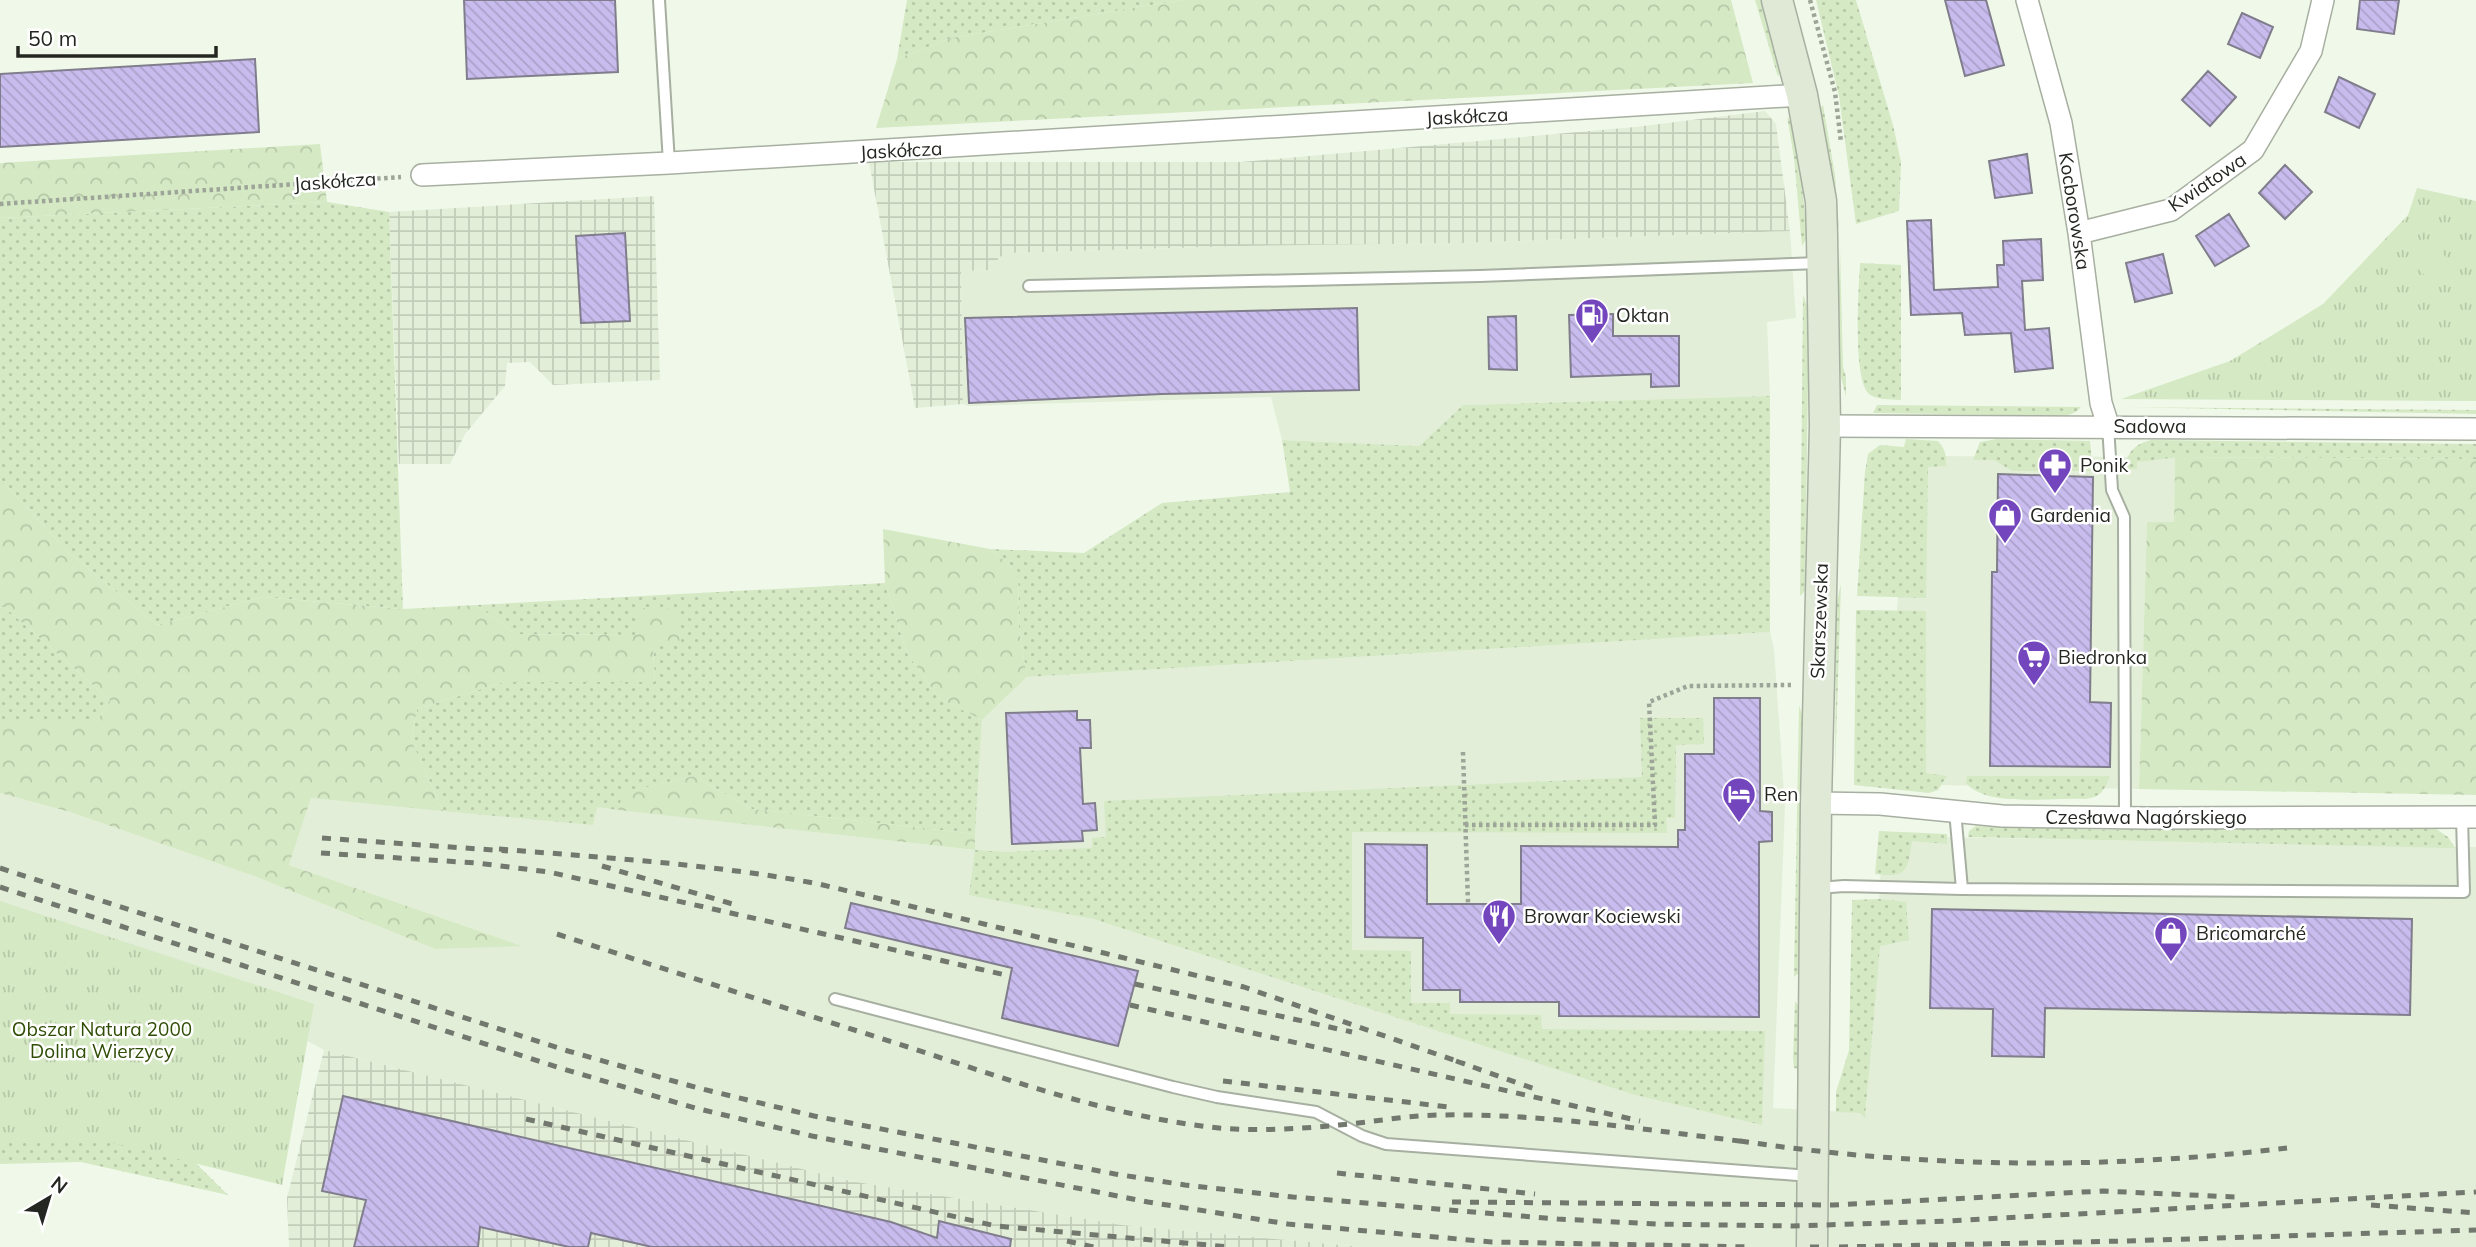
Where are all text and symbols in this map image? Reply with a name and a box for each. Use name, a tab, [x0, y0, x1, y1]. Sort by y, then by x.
scale bar	[18, 14, 215, 58]
text: 50 m	[28, 25, 77, 51]
street label: Jaskółcza	[1425, 102, 1509, 130]
street label: Jaskółcza	[859, 136, 943, 164]
street label: Kwiatowa	[2163, 147, 2251, 217]
street label: Kocborowska	[2054, 151, 2096, 271]
street label: Jaskółcza	[293, 166, 377, 196]
fuel station icon: Oktan	[1573, 296, 1611, 345]
place label: Oktan	[1616, 303, 1669, 327]
street label: Sadowa	[2113, 414, 2187, 438]
pharmacy icon: Ponik	[2036, 446, 2074, 495]
place label: Ponik	[2080, 453, 2128, 477]
shop icon: Gardenia	[1986, 496, 2024, 545]
place label: Gardenia	[2030, 503, 2111, 527]
street label: Skarszewska	[1805, 563, 1833, 679]
supermarket icon: Biedronka	[2015, 638, 2053, 687]
place label: Biedronka	[2058, 645, 2147, 669]
hotel icon: Ren	[1720, 775, 1758, 824]
place label: Ren	[1764, 782, 1798, 806]
street label: Czesława Nagórskiego	[2045, 805, 2247, 829]
restaurant icon: Browar Kociewski	[1480, 897, 1518, 946]
place label: Browar Kociewski	[1524, 904, 1681, 928]
shop icon: Bricomarché	[2152, 914, 2190, 963]
place label: Bricomarché	[2196, 921, 2306, 945]
park label: Obszar Natura 2000 Dolina Wierzycy	[12, 1017, 192, 1063]
north arrow	[14, 1163, 84, 1233]
text: N	[46, 1171, 73, 1198]

